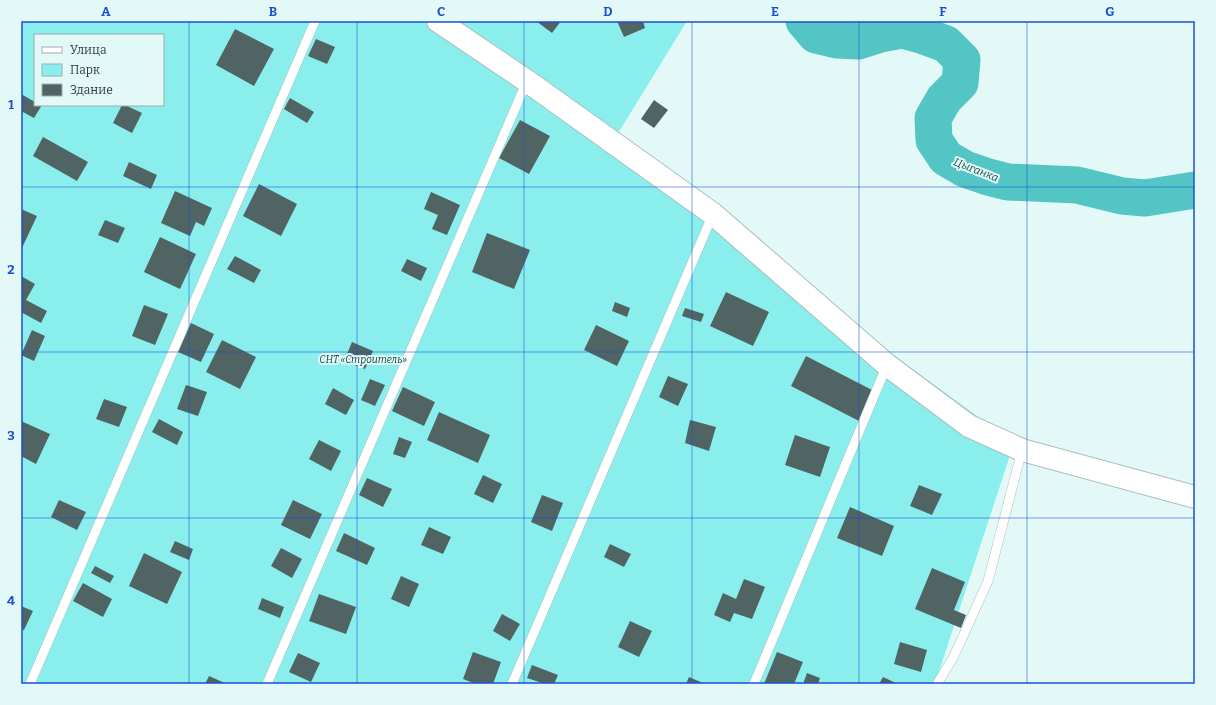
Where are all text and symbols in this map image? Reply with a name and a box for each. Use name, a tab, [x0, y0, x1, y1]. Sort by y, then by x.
text: A	[101, 4, 111, 19]
text: B	[269, 4, 277, 19]
text: C	[437, 4, 445, 19]
text: D	[603, 4, 613, 19]
text: E	[771, 4, 779, 19]
text: F	[939, 4, 947, 19]
text: G	[1105, 4, 1115, 19]
legend	[34, 34, 164, 106]
text: Улица	[70, 43, 107, 57]
text: Парк	[70, 63, 100, 77]
text: Здание	[70, 83, 113, 97]
text: 1	[8, 97, 14, 112]
water label: Цыганка	[952, 156, 1000, 184]
text: 2	[7, 262, 15, 277]
park label: СНТ «Строитель»	[319, 354, 407, 366]
text: 3	[7, 428, 15, 443]
text: 4	[7, 593, 15, 608]

